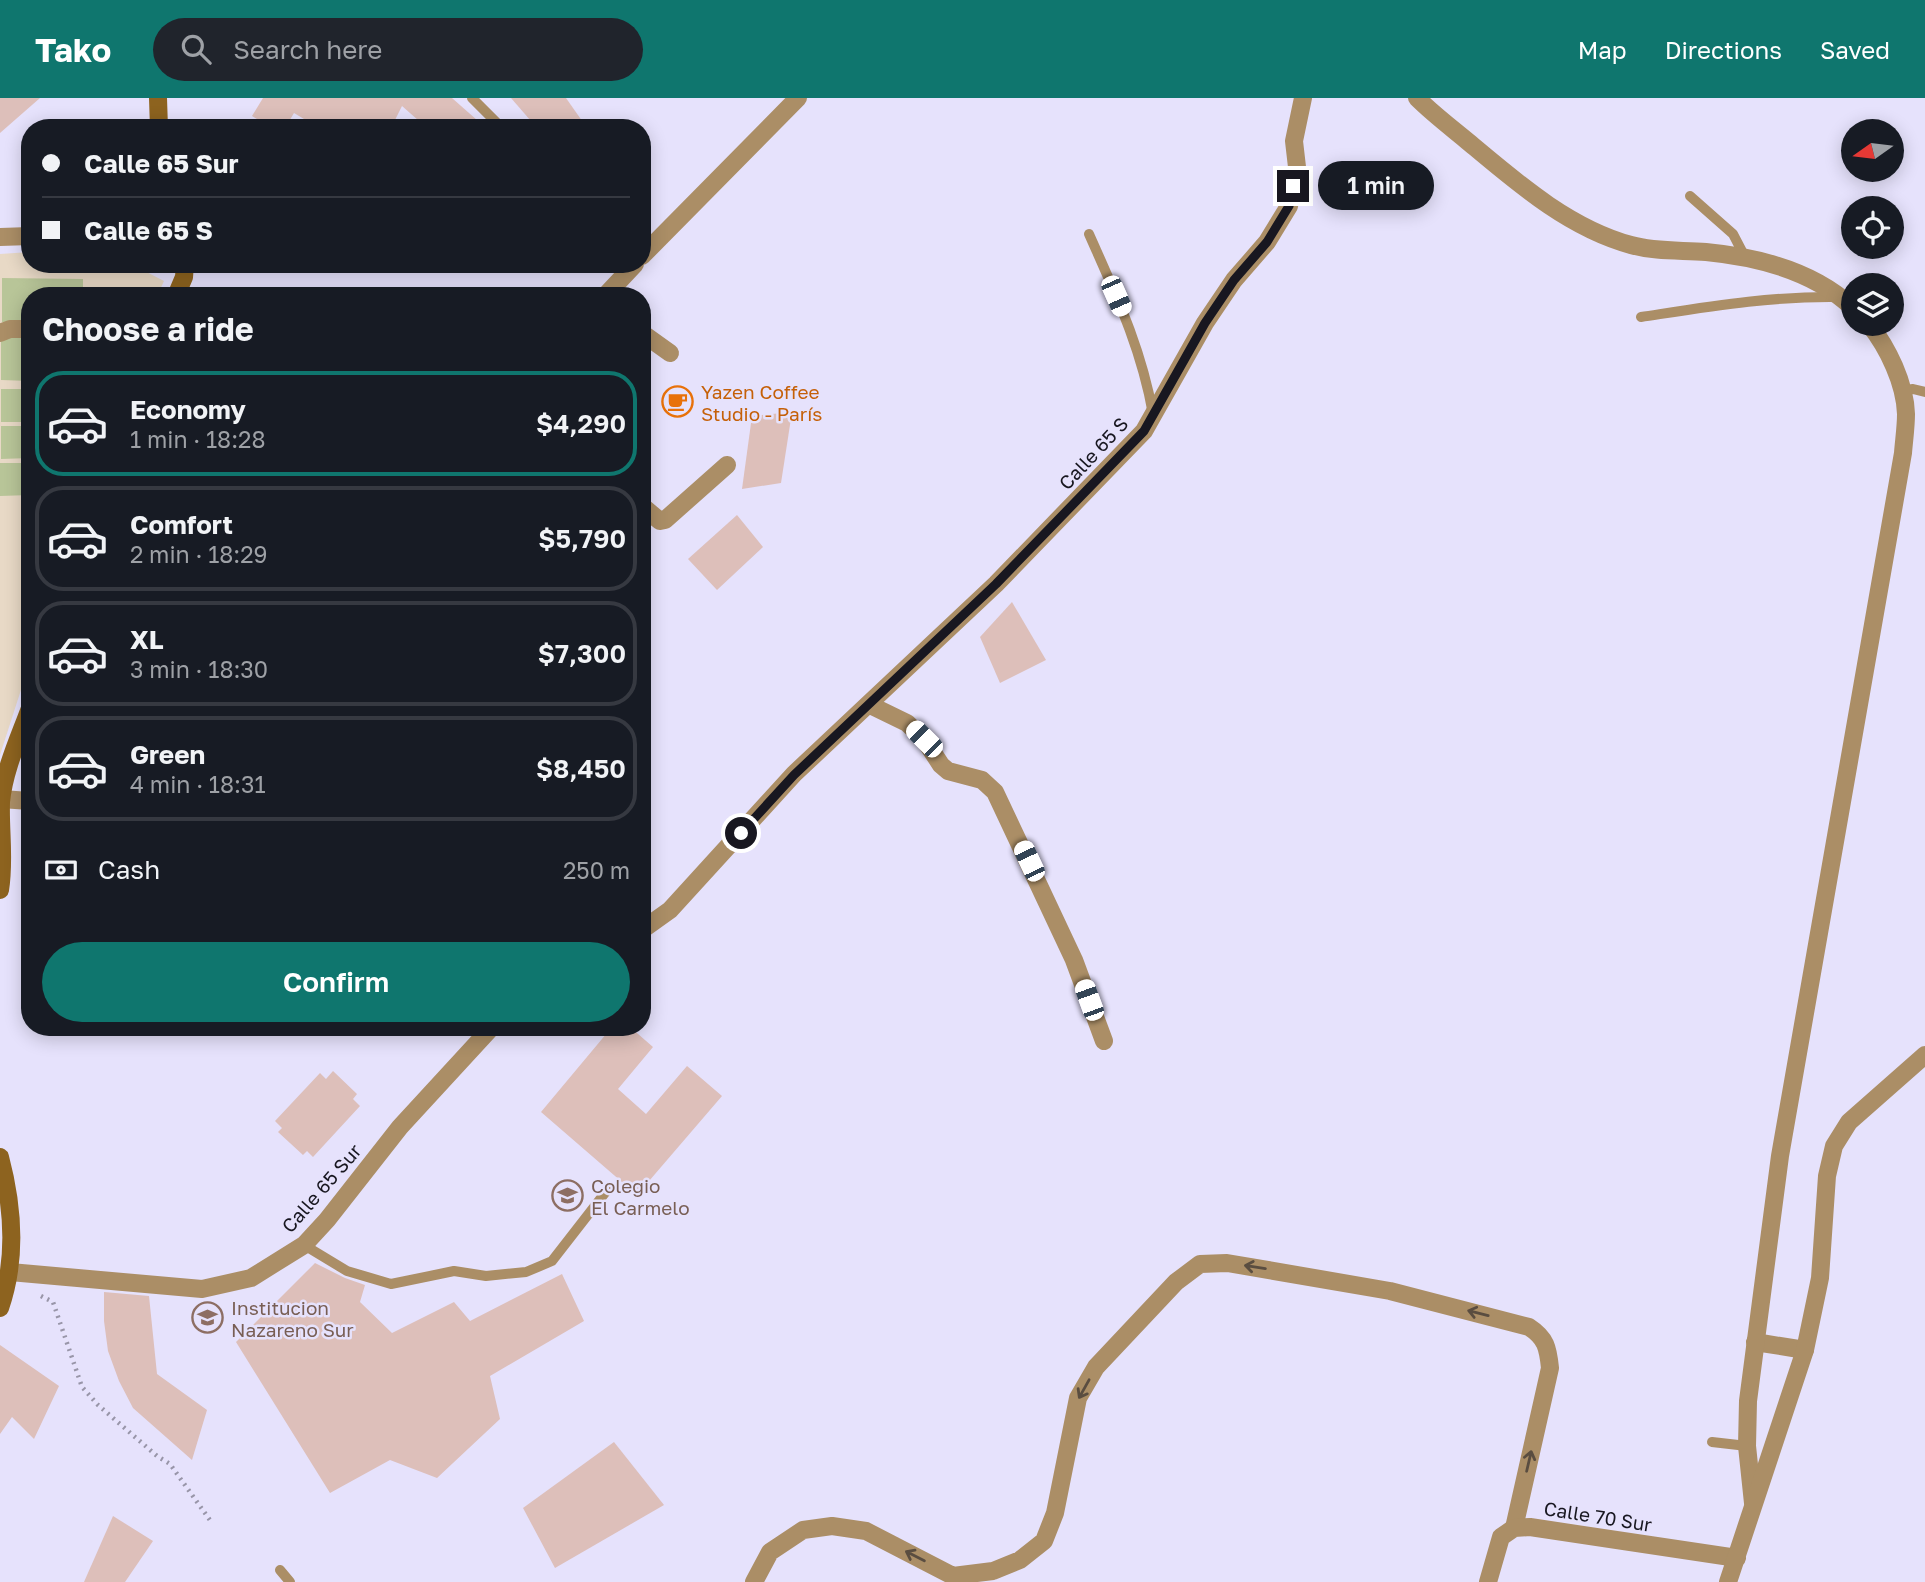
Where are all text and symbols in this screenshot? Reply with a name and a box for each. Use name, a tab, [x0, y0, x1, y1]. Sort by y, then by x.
search box	[153, 18, 643, 81]
text: Tako	[35, 30, 111, 69]
icon: search	[177, 30, 215, 68]
text: Search here	[233, 34, 382, 65]
text: Map	[1578, 35, 1627, 64]
text: Directions	[1665, 35, 1782, 64]
text: Saved	[1820, 35, 1890, 64]
north arrow	[1841, 119, 1904, 182]
map controls	[1841, 119, 1904, 336]
text: Calle 65 Sur	[84, 148, 239, 179]
callout: 1 min	[1318, 162, 1433, 210]
route end	[1277, 170, 1309, 202]
text: 1 min	[1347, 171, 1405, 199]
button: locate	[1841, 196, 1904, 259]
text: Calle 65 S	[84, 215, 213, 246]
car	[1098, 273, 1135, 319]
button: layers	[1841, 273, 1904, 336]
text: Choose a ride	[42, 310, 254, 348]
place label: Yazen Coffee Studio - París	[701, 380, 822, 425]
cafe icon: Yazen Coffee Studio - París	[661, 385, 695, 419]
icon: car	[46, 392, 109, 455]
text: Economy	[130, 394, 246, 425]
text: $4,290	[536, 408, 626, 439]
street label: Calle 65 S	[1054, 412, 1132, 494]
text: 1 min · 18:28	[130, 425, 265, 453]
icon: car	[46, 507, 109, 570]
text: Comfort	[130, 509, 233, 540]
text: $5,790	[538, 523, 626, 554]
text: 2 min · 18:29	[130, 540, 268, 568]
icon: car	[46, 622, 109, 685]
text: XL	[130, 624, 164, 655]
text: $7,300	[538, 638, 626, 669]
text: 3 min · 18:30	[130, 655, 268, 683]
car	[902, 717, 947, 761]
icon: car	[46, 737, 109, 800]
text: Green	[130, 739, 205, 770]
text: $8,450	[536, 753, 626, 784]
text: 4 min · 18:31	[130, 770, 266, 798]
route start	[725, 817, 757, 849]
car	[1011, 838, 1048, 884]
icon: cash	[42, 851, 80, 889]
text: Cash	[98, 854, 160, 885]
text: 250 m	[563, 856, 630, 884]
button: Confirm	[42, 942, 630, 1022]
car	[1072, 977, 1107, 1023]
street label: Calle 65 Sur	[276, 1139, 366, 1237]
place label: Colegio El Carmelo	[591, 1174, 690, 1219]
school or university icon: Colegio El Carmelo	[551, 1179, 585, 1213]
one-way arrow	[1244, 1260, 1267, 1273]
place label: Institucion Nazareno Sur	[231, 1296, 354, 1341]
school or university icon: Institucion Nazareno Sur	[191, 1301, 225, 1335]
one-way arrow	[1467, 1306, 1490, 1319]
one-way arrow	[1077, 1379, 1091, 1399]
one-way arrow	[1522, 1450, 1536, 1473]
street label: Calle 70 Sur	[1542, 1496, 1654, 1536]
one-way arrow	[905, 1549, 925, 1563]

